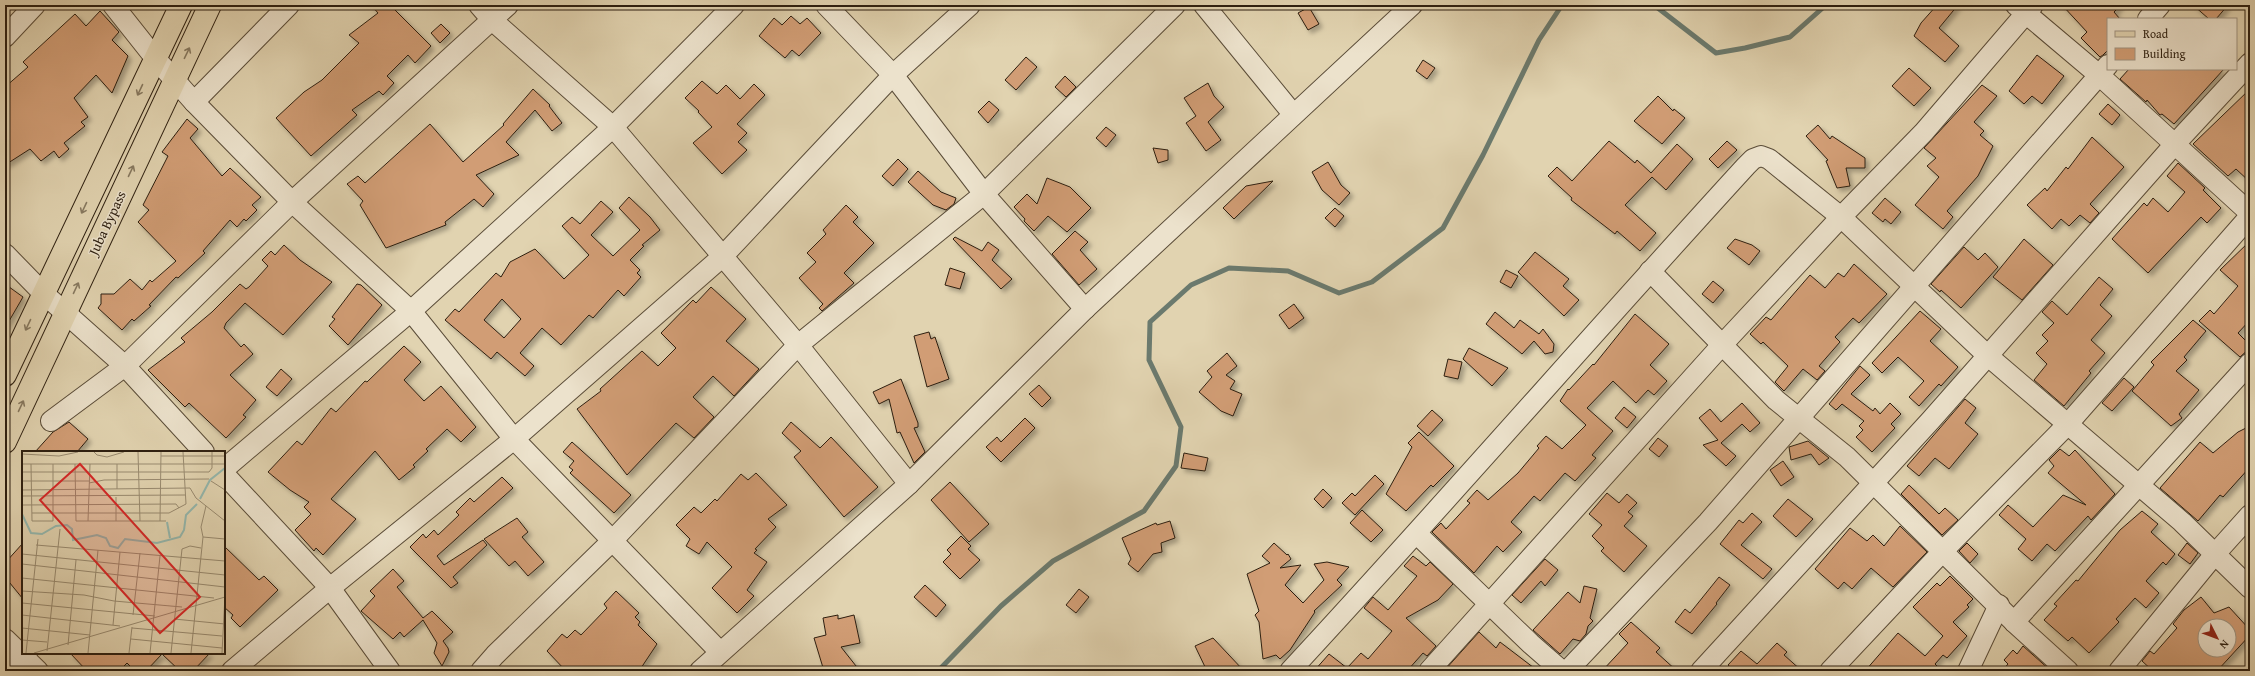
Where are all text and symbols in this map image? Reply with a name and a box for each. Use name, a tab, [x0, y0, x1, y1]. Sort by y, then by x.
legend	[2107, 18, 2237, 70]
text: Road	[2143, 25, 2169, 42]
text: Building	[2143, 45, 2186, 62]
one-way arrow	[184, 47, 191, 59]
one-way arrow	[136, 84, 143, 96]
one-way arrow	[128, 165, 135, 177]
street label: Juba Bypass	[82, 187, 131, 260]
one-way arrow	[80, 201, 87, 213]
one-way arrow	[73, 283, 80, 295]
one-way arrow	[24, 319, 31, 331]
one-way arrow	[18, 401, 25, 413]
inset map	[22, 451, 225, 654]
north arrow	[2197, 618, 2237, 658]
text: N	[2216, 637, 2233, 653]

